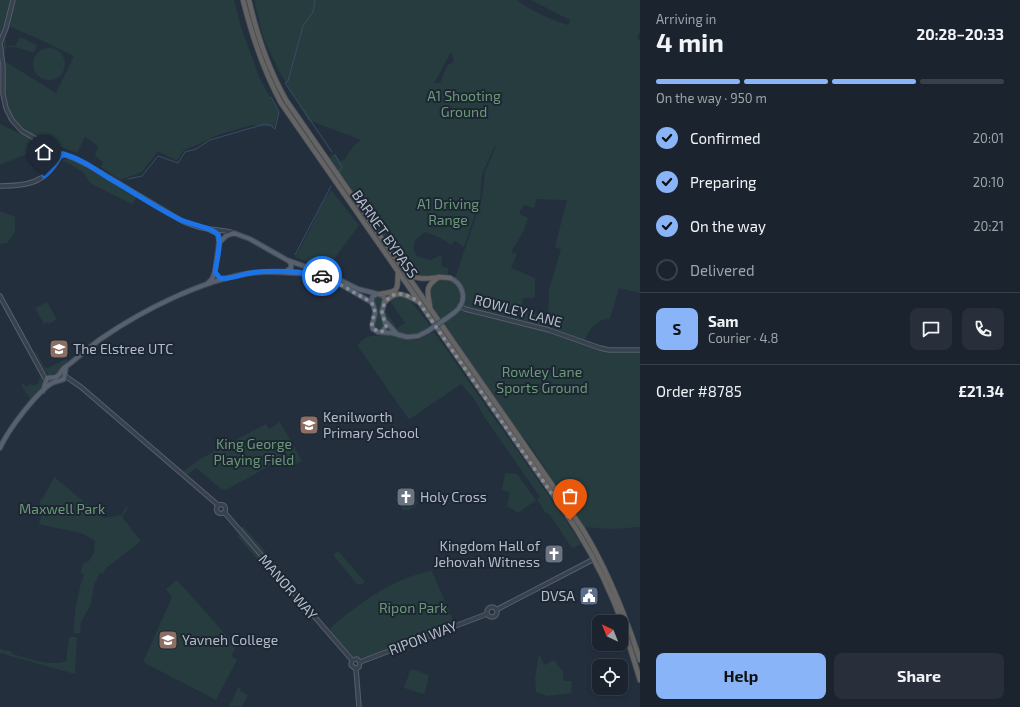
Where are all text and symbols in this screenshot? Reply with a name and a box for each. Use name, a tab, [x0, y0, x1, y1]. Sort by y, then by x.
text: Arriving in	[656, 11, 716, 27]
text: 20:28–20:33	[916, 25, 1004, 43]
text: 4 min	[656, 26, 724, 57]
park label: A1 Shooting Ground	[427, 87, 501, 120]
text: On the way · 950 m	[656, 90, 767, 106]
icon: check	[656, 127, 678, 149]
text: Confirmed	[690, 129, 761, 147]
text: 20:01	[973, 130, 1004, 146]
pin	[27, 135, 61, 176]
icon: home	[33, 141, 55, 163]
icon: check	[656, 171, 678, 193]
text: Preparing	[690, 173, 756, 191]
text: 20:10	[973, 174, 1004, 190]
street label: BARNET BYPASS	[349, 186, 422, 281]
park label: A1 Driving Range	[417, 195, 479, 228]
icon: check	[656, 215, 678, 237]
text: On the way	[690, 217, 766, 235]
text: 20:21	[973, 218, 1004, 234]
courier	[302, 256, 342, 296]
text: Delivered	[690, 261, 755, 279]
icon: car	[311, 265, 333, 287]
street label: ROWLEY LANE	[472, 291, 564, 330]
button: chat	[910, 308, 952, 350]
button: phone	[962, 308, 1004, 350]
text: Sam	[708, 312, 739, 330]
text: S	[673, 320, 681, 338]
text: Courier · 4.8	[708, 330, 778, 346]
school or university icon: The Elstree UTC	[48, 338, 70, 360]
place label: The Elstree UTC	[73, 340, 173, 357]
park label: Rowley Lane Sports Ground	[496, 363, 588, 396]
text: Order #8785	[656, 382, 742, 400]
text: £21.34	[958, 382, 1004, 400]
place label: Kenilworth Primary School	[323, 408, 420, 441]
school or university icon: Kenilworth Primary School	[298, 414, 320, 436]
park label: King George Playing Field	[214, 435, 294, 468]
pin	[553, 479, 587, 520]
icon: bag	[559, 485, 581, 507]
church icon: Holy Cross	[395, 486, 417, 508]
place label: Holy Cross	[420, 488, 487, 505]
park label: Maxwell Park	[19, 500, 105, 517]
place label: Kingdom Hall of Jehovah Witness	[434, 537, 541, 570]
church icon: Kingdom Hall of Jehovah Witness	[543, 543, 565, 565]
street label: MANOR WAY	[255, 551, 321, 623]
public building icon: DVSA	[578, 585, 600, 607]
place label: DVSA	[541, 587, 575, 604]
park label: Ripon Park	[379, 599, 447, 616]
north arrow	[592, 615, 628, 651]
map controls	[592, 615, 628, 695]
street label: RIPON WAY	[386, 617, 459, 658]
school or university icon: Yavneh College	[157, 629, 179, 651]
place label: Yavneh College	[182, 631, 278, 648]
button: Help	[656, 653, 826, 699]
button: Share	[834, 653, 1004, 699]
button: locate	[592, 659, 628, 695]

